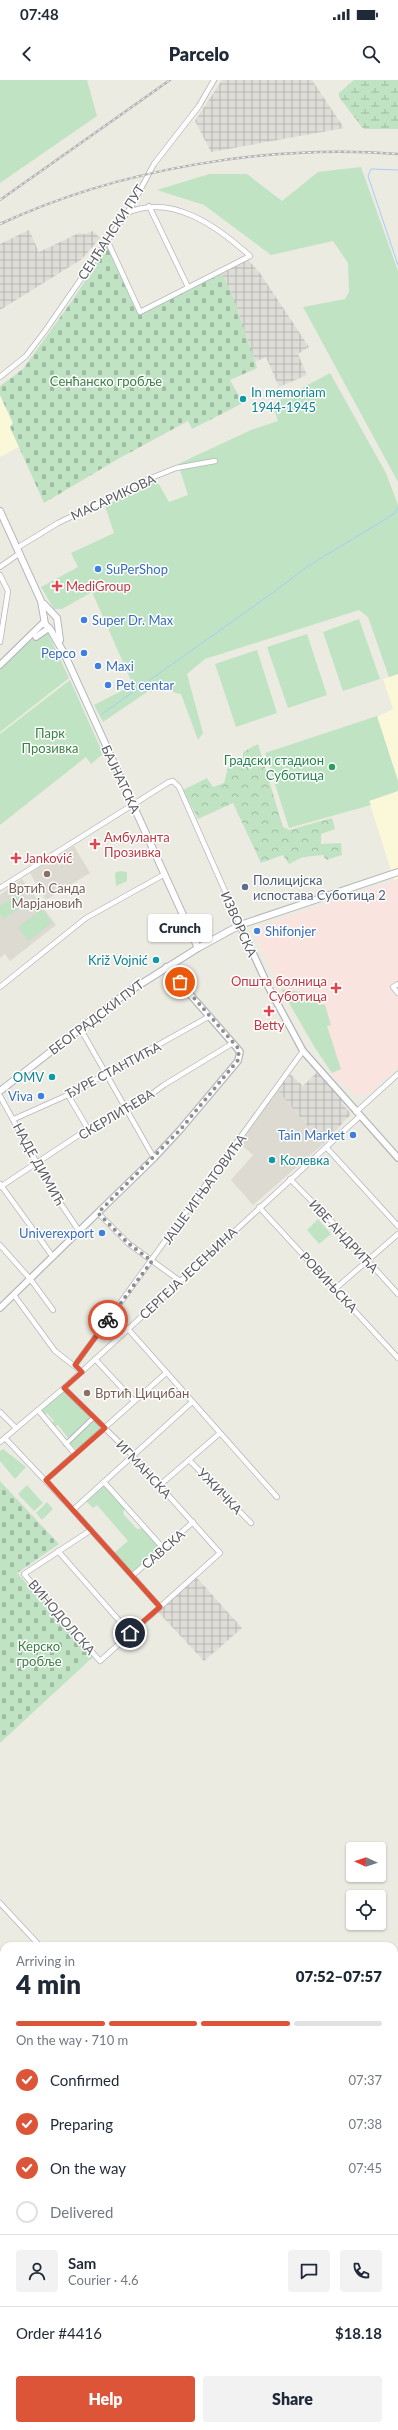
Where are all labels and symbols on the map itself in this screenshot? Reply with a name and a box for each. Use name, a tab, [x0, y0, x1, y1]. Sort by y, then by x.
street label: СЕНЋАНСКИ ПУТ	[74, 181, 148, 283]
park label: Сенћанско гробље	[50, 373, 162, 389]
place label: In memoriam 1944-1945	[251, 384, 326, 415]
marker: In memoriam 1944-1945	[238, 394, 248, 404]
street label: МАСАРИКОВА	[68, 470, 158, 524]
place label: SuPerShop	[106, 561, 168, 577]
marker: SuPerShop	[93, 564, 103, 574]
place label: MediGroup	[66, 578, 131, 594]
marker: MediGroup	[51, 580, 63, 592]
place label: Super Dr. Max	[92, 612, 174, 628]
marker: Super Dr. Max	[79, 615, 89, 625]
place label: Pepco	[41, 645, 76, 661]
marker: Pepco	[79, 648, 89, 658]
place label: Maxi	[106, 658, 134, 674]
marker: Maxi	[93, 661, 103, 671]
place label: Pet centar	[116, 677, 175, 693]
marker: Pet centar	[103, 680, 113, 690]
park label: Парк Прозивка	[22, 725, 78, 756]
street label: БАЈНАТСКА	[98, 742, 144, 816]
place label: Градски стадион Суботица	[224, 752, 324, 783]
marker: Градски стадион Суботица	[327, 762, 337, 772]
place label: Амбуланта Прозивка	[104, 829, 170, 860]
marker: Амбуланта Прозивка	[89, 838, 101, 850]
place label: Janković	[24, 850, 72, 866]
marker: Janković	[11, 853, 21, 863]
marker: Вртић Санда Марјановић	[42, 869, 52, 879]
place label: Полицијска испостава Суботица 2	[253, 872, 386, 903]
place label: Вртић Санда Марјановић	[9, 880, 85, 911]
marker: Полицијска испостава Суботица 2	[240, 882, 250, 892]
street label: ИЗВОРСКА	[217, 889, 261, 960]
callout: Crunch	[148, 914, 212, 942]
place label: Shifonjer	[265, 923, 316, 939]
marker: Shifonjer	[252, 926, 262, 936]
place label: Križ Vojnić	[88, 952, 148, 968]
marker: Križ Vojnić	[151, 955, 161, 965]
pin	[163, 965, 197, 999]
place label: Општа болница Суботица	[231, 973, 327, 1004]
street label: БЕОГРАДСКИ ПУТ	[45, 976, 147, 1058]
marker: Општа болница Суботица	[330, 982, 342, 994]
marker: Betty	[264, 1006, 274, 1016]
place label: Betty	[254, 1017, 285, 1033]
street label: ЂУРЕ СТАНТИЋА	[62, 1038, 164, 1102]
place label: OMV	[13, 1069, 44, 1085]
marker: OMV	[47, 1072, 57, 1082]
street label: СКЕРЛИЋЕВА	[75, 1085, 157, 1143]
place label: Viva	[8, 1088, 33, 1104]
marker: Viva	[36, 1091, 46, 1101]
street label: НАДЕ ДИМИЋ	[10, 1120, 68, 1208]
place label: Tain Market	[278, 1127, 345, 1143]
marker: Tain Market	[348, 1130, 358, 1140]
street label: ЈАШЕ ИГЊАТОВИЋА	[159, 1131, 250, 1247]
place label: Колевка	[280, 1152, 330, 1168]
marker: Колевка	[267, 1155, 277, 1165]
street label: ИВЕ АНДРИЋА	[306, 1196, 382, 1276]
street label: СЕРГЕЈА ЈЕСЕЊИНА	[136, 1223, 240, 1322]
place label: Univerexport	[19, 1225, 94, 1241]
marker: Univerexport	[97, 1228, 107, 1238]
street label: РОВИЊСКА	[297, 1248, 361, 1316]
courier	[88, 1300, 128, 1340]
place label: Вртић Цицибан	[95, 1385, 189, 1401]
marker: Вртић Цицибан	[82, 1388, 92, 1398]
street label: ИГМАНСКА	[113, 1437, 175, 1502]
street label: УЖИЧКА	[194, 1465, 246, 1517]
street label: САВСКА	[138, 1526, 188, 1572]
street label: ВИНОДОЛСКА	[25, 1576, 99, 1658]
pin	[113, 1616, 147, 1650]
park label: Керско гробље	[16, 1638, 62, 1669]
north arrow	[346, 1842, 386, 1882]

